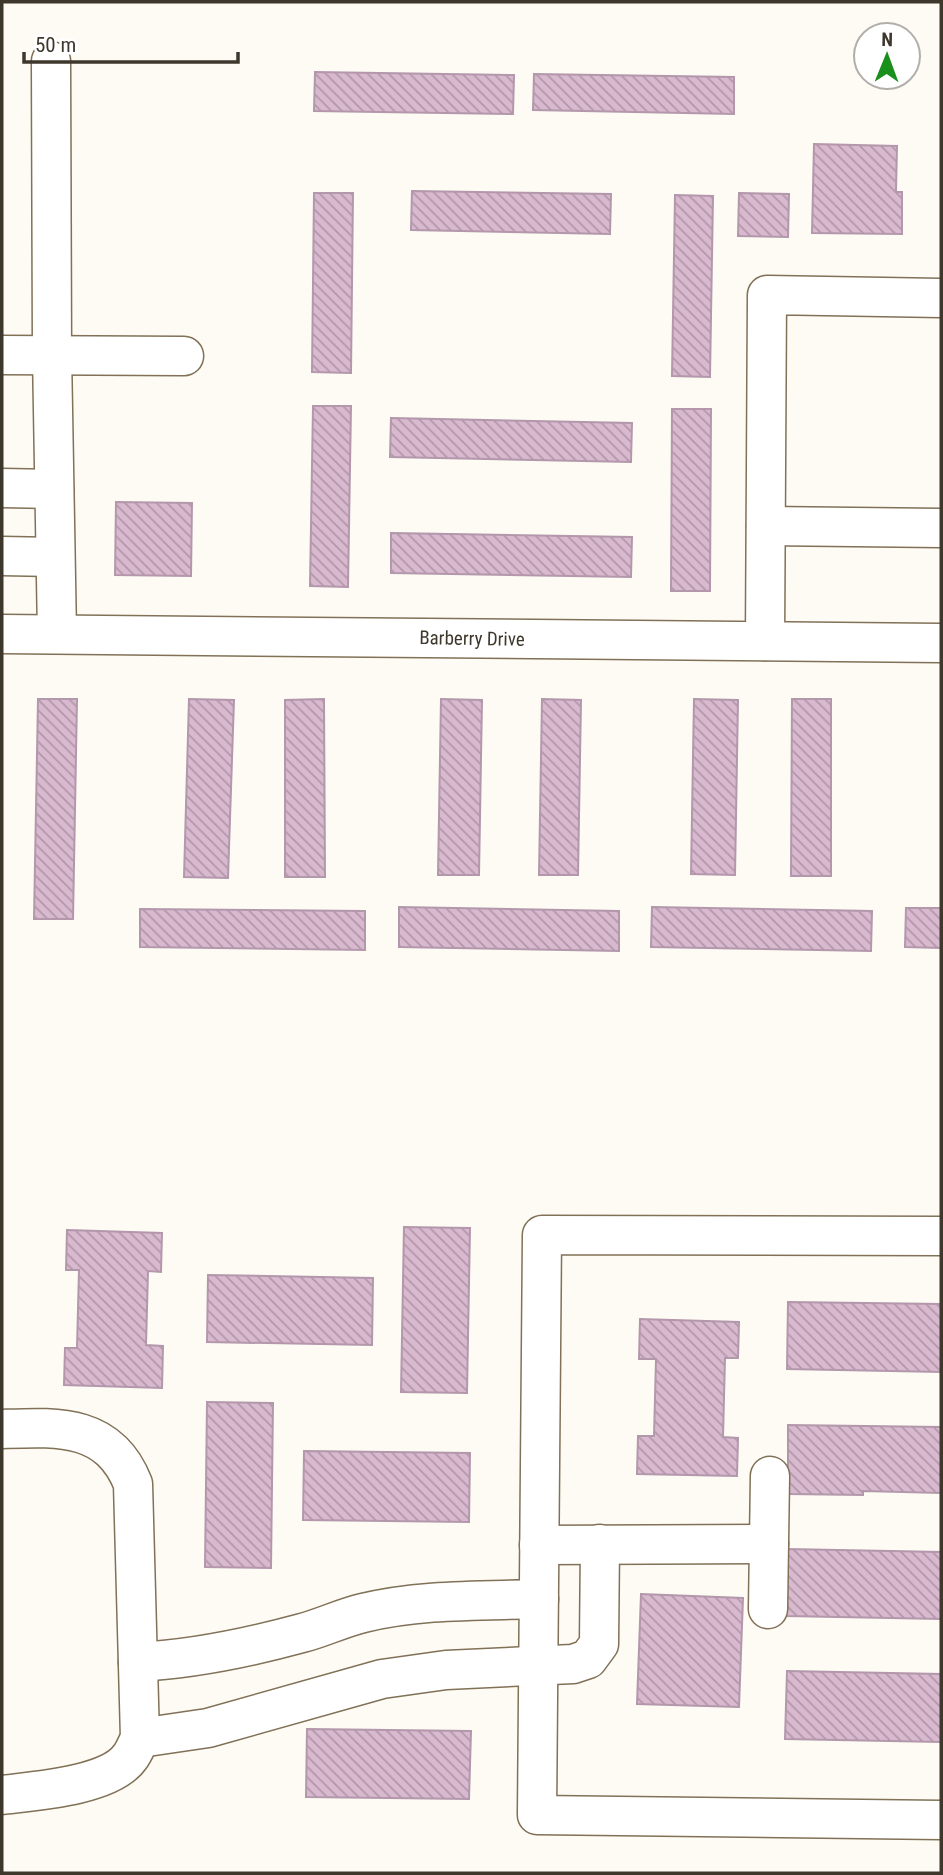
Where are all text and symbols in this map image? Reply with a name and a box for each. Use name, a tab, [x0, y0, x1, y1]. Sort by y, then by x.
scale bar	[24, 21, 238, 65]
north arrow	[852, 21, 922, 91]
text: N	[881, 28, 893, 51]
text: 50 m	[35, 33, 76, 57]
street label: Barberry Drive	[419, 626, 525, 651]

